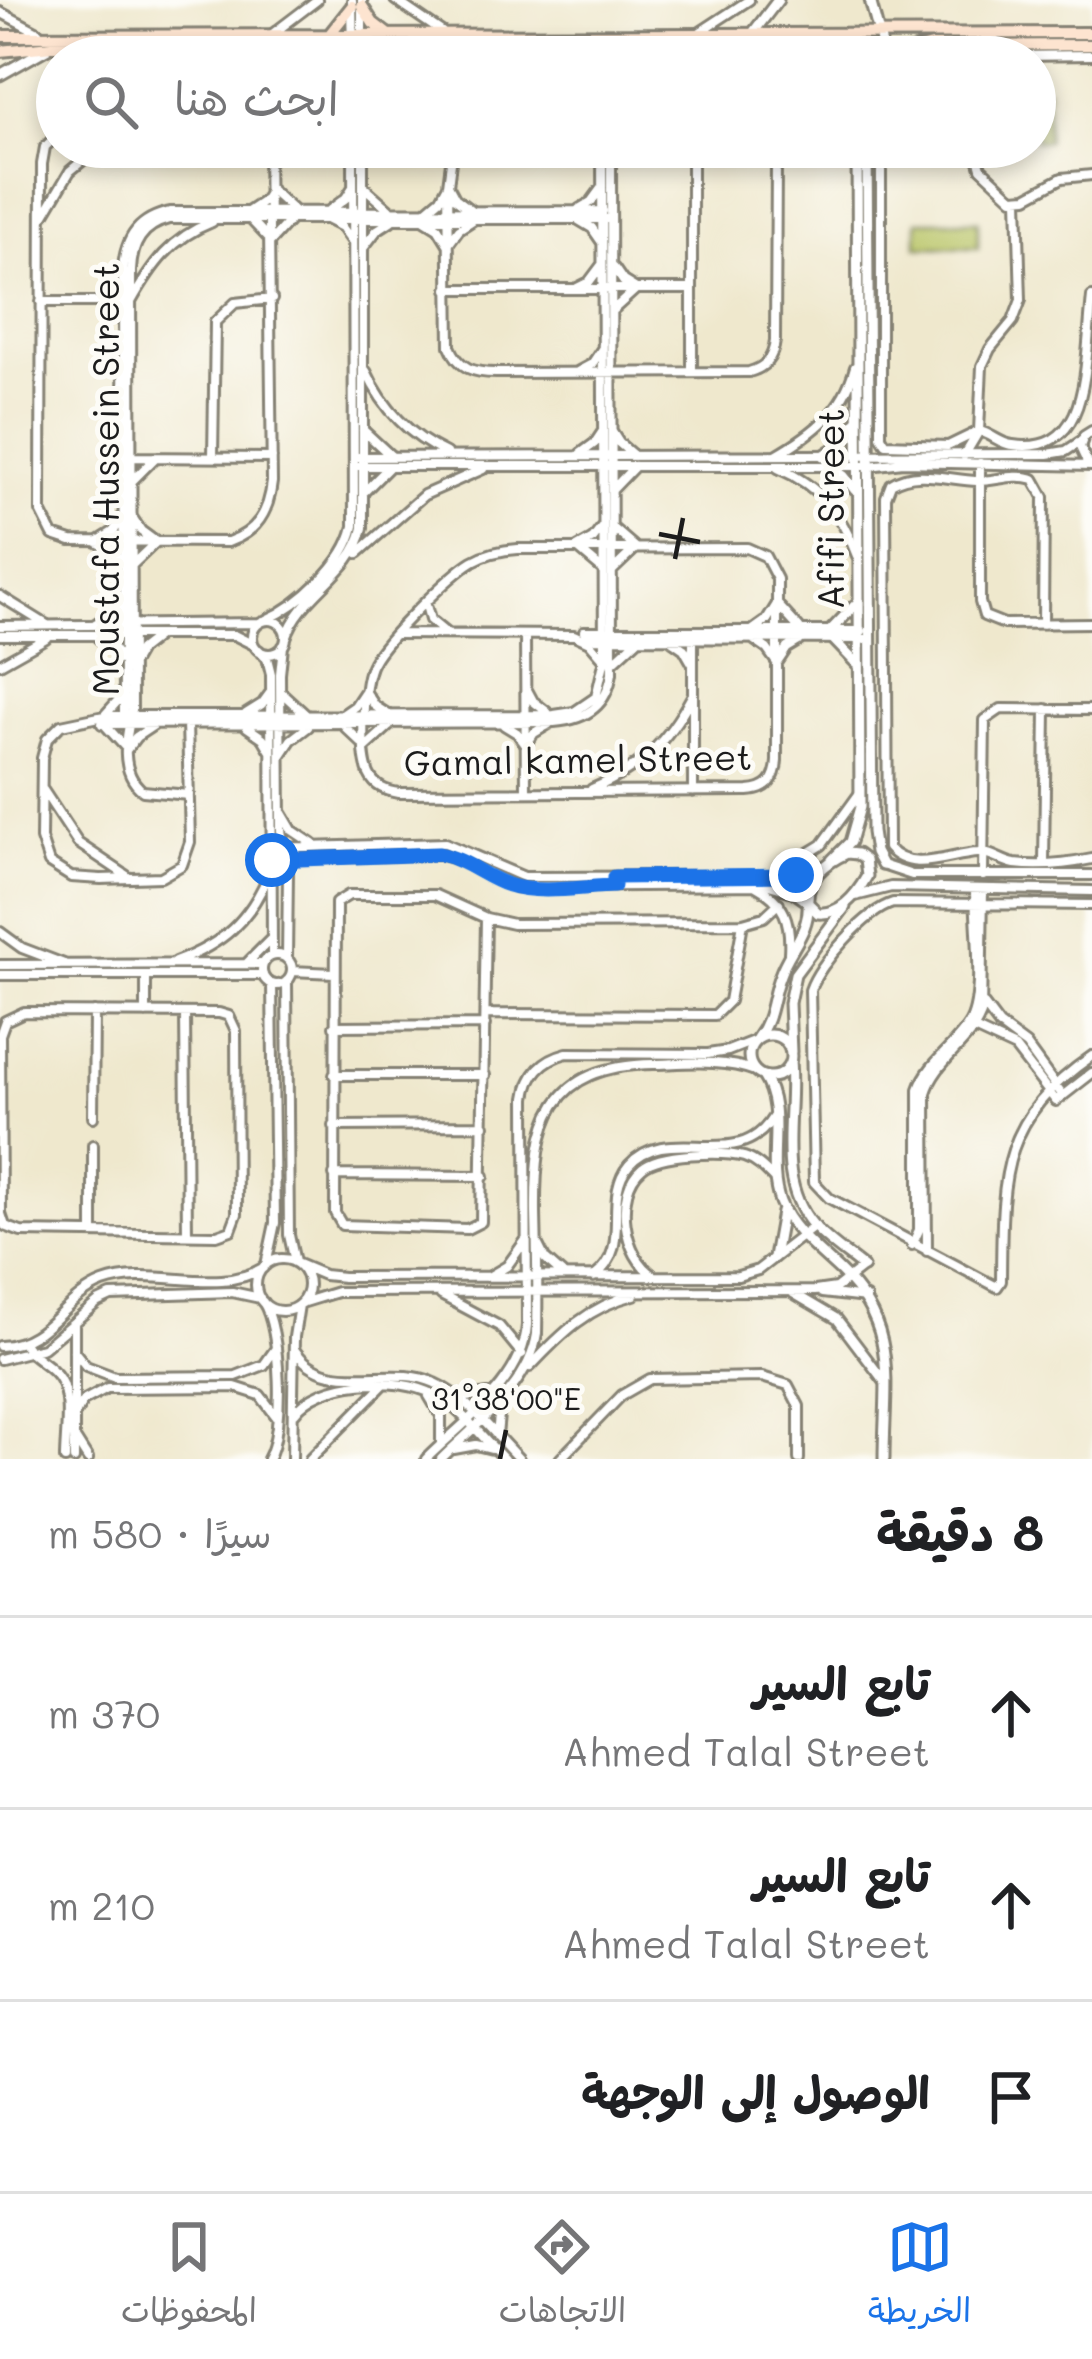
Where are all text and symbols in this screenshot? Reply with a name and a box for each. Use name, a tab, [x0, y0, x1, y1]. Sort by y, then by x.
search box	[36, 36, 1056, 168]
text: ابحث هنا	[174, 68, 339, 126]
icon: search	[78, 69, 144, 135]
street label: Moustafa Hussein Street	[81, 262, 128, 696]
street label: Afifi Street	[806, 408, 853, 610]
street label: Gamal kamel Street	[403, 732, 753, 785]
route start	[245, 833, 299, 887]
route end	[769, 848, 823, 902]
text: 31°38'00"E	[431, 1378, 581, 1418]
text: 8 دقيقة	[876, 1497, 1044, 1564]
text: سيرًا · 580 m	[48, 1507, 272, 1558]
text: تابع السير	[753, 1653, 930, 1711]
icon: ahead	[978, 1680, 1044, 1746]
text: 370 m	[48, 1687, 160, 1738]
text: Ahmed Talal Street	[562, 1725, 930, 1776]
text: تابع السير	[753, 1845, 930, 1903]
icon: ahead	[978, 1872, 1044, 1938]
text: 210 m	[48, 1879, 155, 1930]
text: Ahmed Talal Street	[562, 1917, 930, 1968]
text: الوصول إلى الوجهة	[581, 2062, 930, 2120]
icon: arrive	[978, 2064, 1044, 2130]
tab: المحفوظات	[121, 2214, 257, 2340]
tab: الاتجاهات	[499, 2214, 626, 2340]
tab: الخريطة	[868, 2214, 971, 2340]

